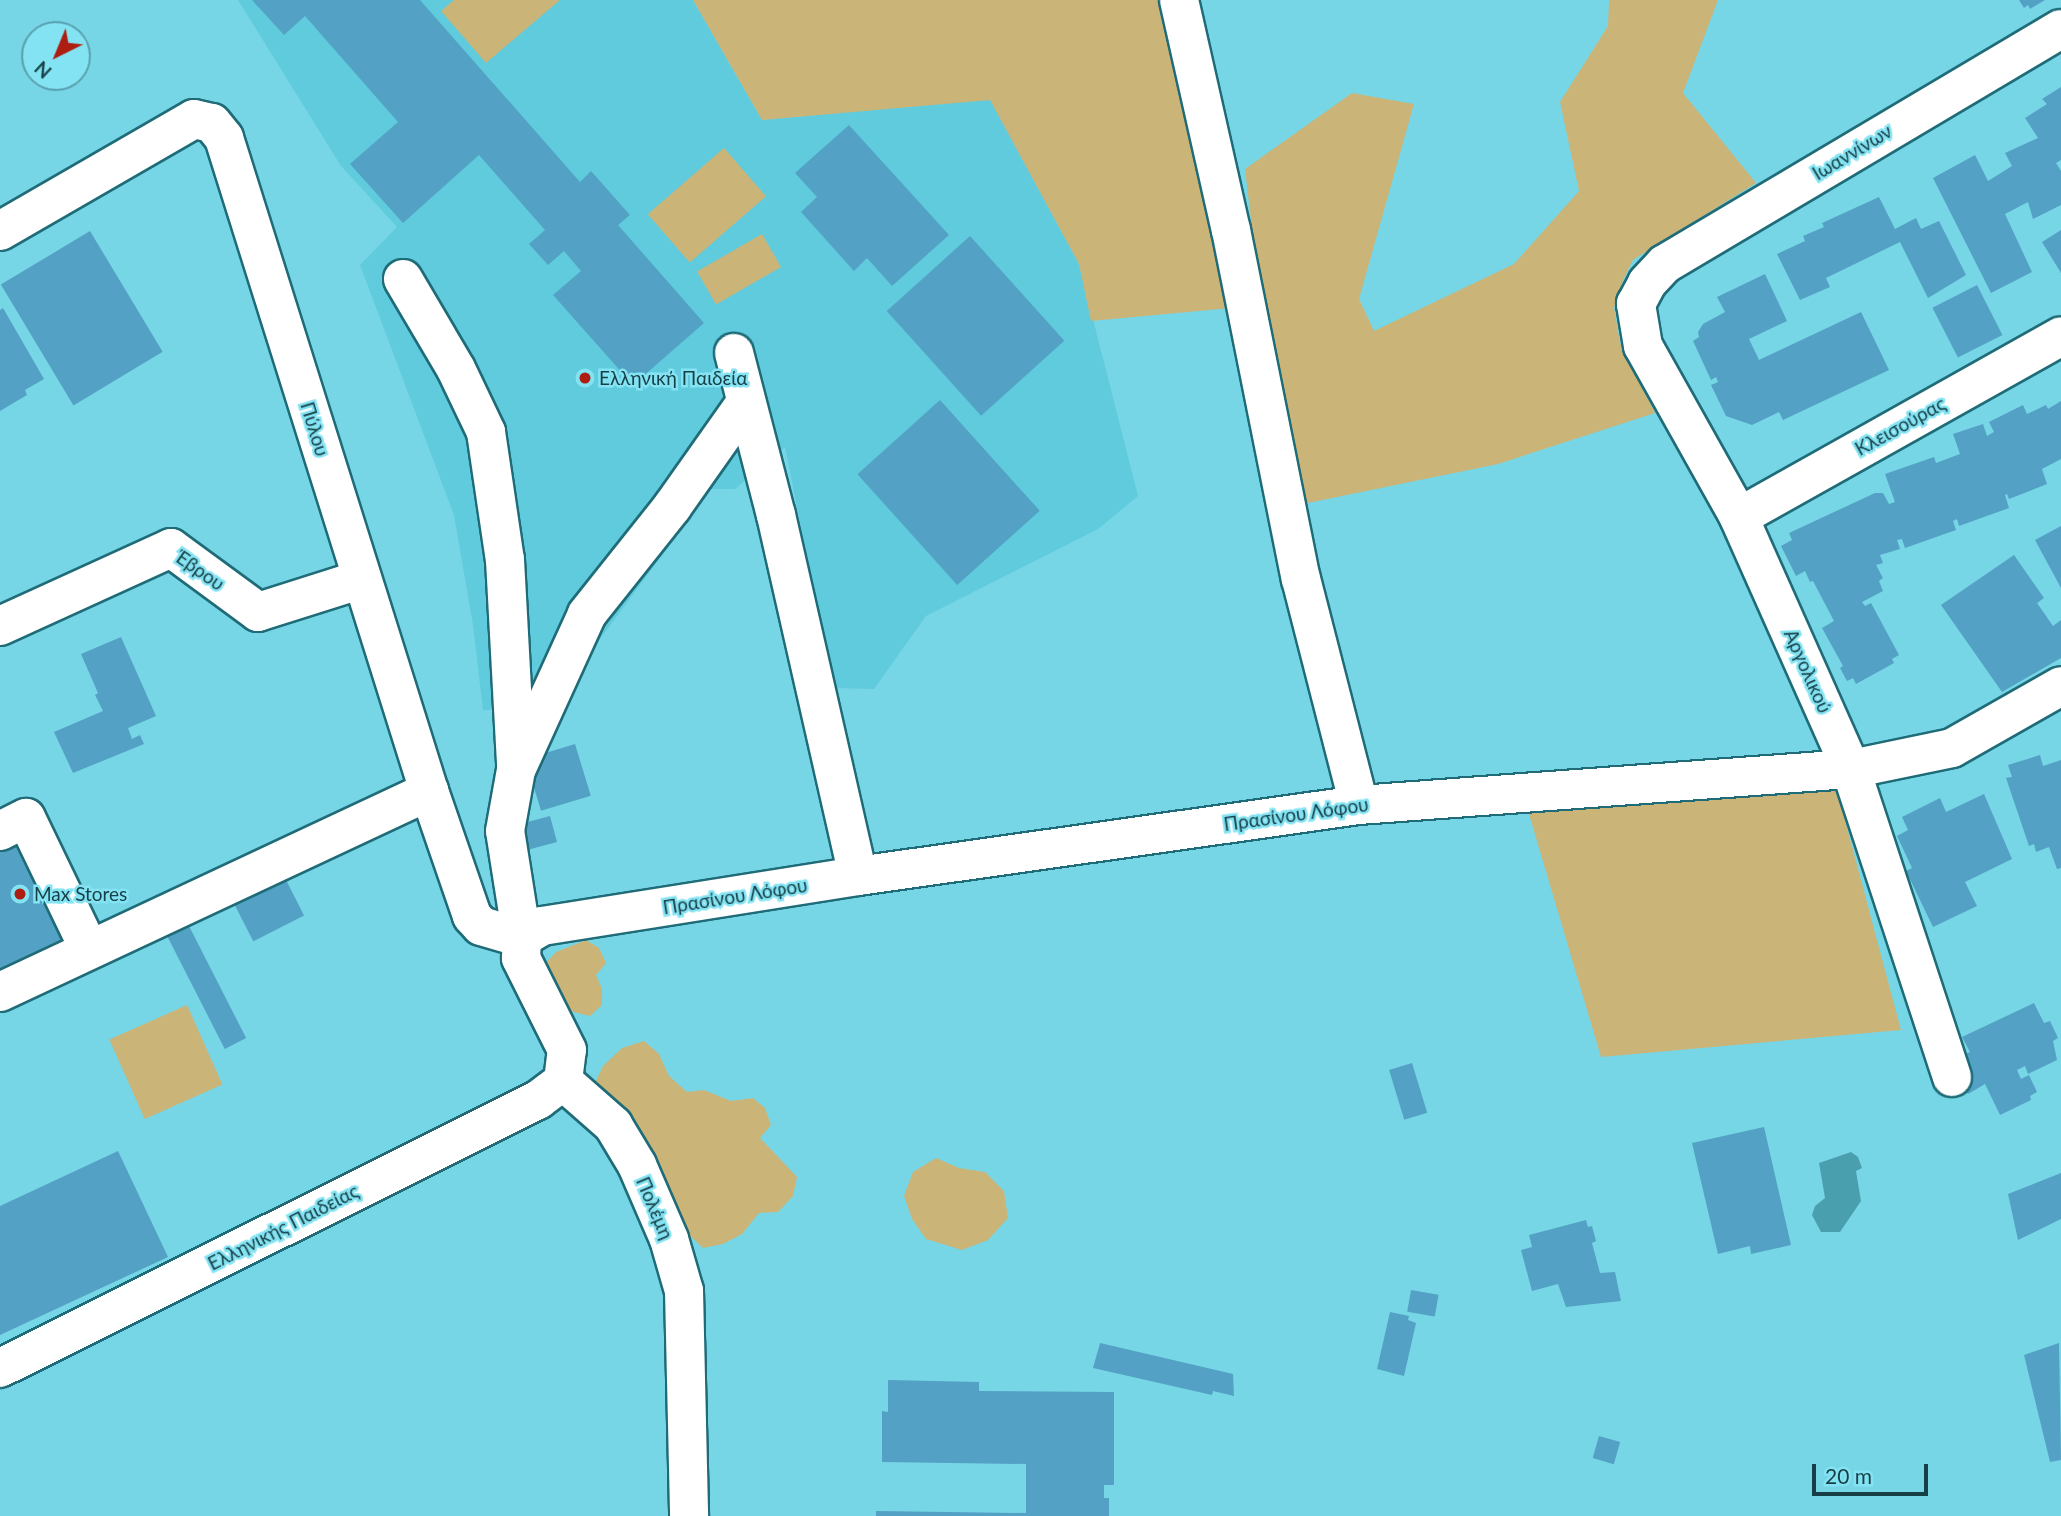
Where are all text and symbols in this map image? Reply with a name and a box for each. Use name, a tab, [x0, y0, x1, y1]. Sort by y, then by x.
north arrow	[21, 21, 91, 91]
text: N	[30, 57, 56, 84]
street label: Ιωαννίνων	[1808, 119, 1896, 185]
place label: Ελληνική Παιδεία	[599, 367, 747, 389]
marker: Ελληνική Παιδεία	[577, 370, 593, 386]
street label: Κλεισούρας	[1851, 392, 1949, 460]
street label: Πύλου	[296, 399, 334, 459]
street label: Έβρου	[171, 545, 229, 595]
street label: Αργολικού	[1779, 626, 1837, 716]
street label: Πρασίνου Λόφου	[1222, 793, 1370, 835]
street label: Πρασίνου Λόφου	[661, 873, 809, 919]
place label: Max Stores	[34, 883, 127, 905]
marker: Max Stores	[12, 886, 28, 902]
street label: Πολέμη	[632, 1173, 678, 1243]
street label: Ελληνικής Παιδείας	[204, 1179, 362, 1275]
scale bar	[1816, 1450, 1932, 1494]
text: 20 m	[1825, 1463, 1872, 1488]

